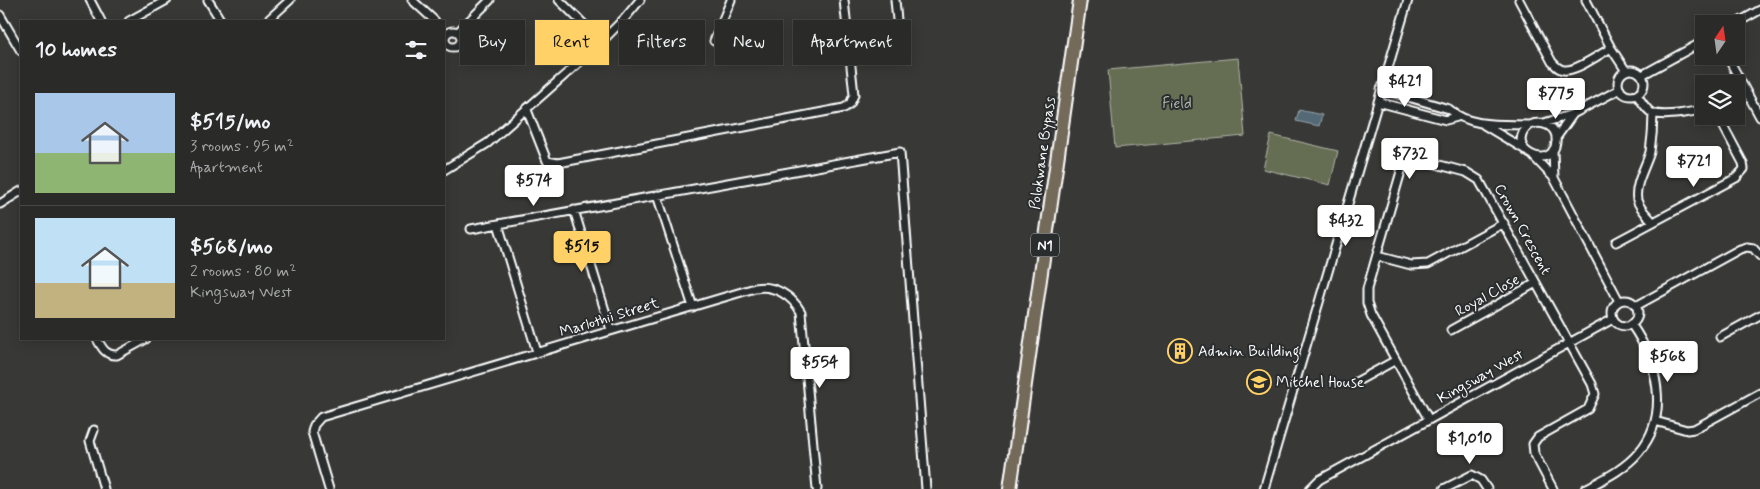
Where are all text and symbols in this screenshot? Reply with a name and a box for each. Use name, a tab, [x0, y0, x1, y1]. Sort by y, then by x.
north arrow	[1695, 15, 1745, 65]
map controls	[1695, 15, 1745, 125]
chip: Buy	[460, 20, 525, 65]
chip: Rent	[535, 20, 609, 65]
chip: Filters	[619, 20, 705, 65]
chip: New	[715, 20, 783, 65]
chip: Apartment	[793, 20, 911, 65]
text: 10 homes	[35, 36, 117, 64]
icon: filters	[402, 36, 430, 64]
pin: $421	[1375, 66, 1435, 108]
text: $421	[1388, 71, 1422, 92]
button: layers	[1695, 75, 1745, 125]
pin: $775	[1526, 78, 1586, 120]
text: $775	[1538, 83, 1574, 104]
park label: Field	[1162, 94, 1192, 114]
street label: Polokwane Bypass	[1025, 95, 1061, 211]
text: $515/mo	[190, 108, 271, 136]
icon: home	[75, 113, 135, 173]
text: 3 rooms · 95 m²	[190, 136, 294, 157]
pin: $732	[1380, 138, 1440, 180]
text: $732	[1392, 143, 1428, 164]
pin: $721	[1664, 146, 1724, 188]
text: $721	[1677, 151, 1711, 172]
text: Apartment	[190, 157, 263, 178]
pin: $574	[504, 164, 564, 207]
text: $574	[516, 170, 552, 191]
street label: Crown Crescent	[1489, 180, 1556, 279]
pin: $432	[1316, 204, 1376, 247]
text: $432	[1328, 210, 1364, 231]
pin: $515	[552, 230, 612, 273]
text: $568/mo	[190, 233, 273, 261]
road number: N1	[1031, 234, 1059, 256]
text: $515	[565, 236, 599, 257]
icon: home	[75, 238, 135, 298]
text: 2 rooms · 80 m²	[190, 261, 296, 282]
street label: Royal Close	[1452, 270, 1523, 322]
text: Kingsway West	[190, 282, 292, 303]
street label: Marlothii Street	[557, 293, 661, 343]
building icon: Admin Building	[1167, 338, 1193, 364]
pin: $568	[1638, 340, 1698, 383]
place label: Admin Building	[1198, 342, 1299, 363]
street label: Kingsway West	[1434, 345, 1528, 410]
pin: $554	[790, 346, 850, 389]
text: $568	[1650, 346, 1686, 367]
text: $554	[802, 352, 838, 373]
school or university icon: Mitchel House	[1246, 369, 1272, 395]
place label: Mitchel House	[1276, 373, 1364, 393]
pin: $1,010	[1429, 422, 1511, 465]
text: $1,010	[1448, 428, 1492, 449]

